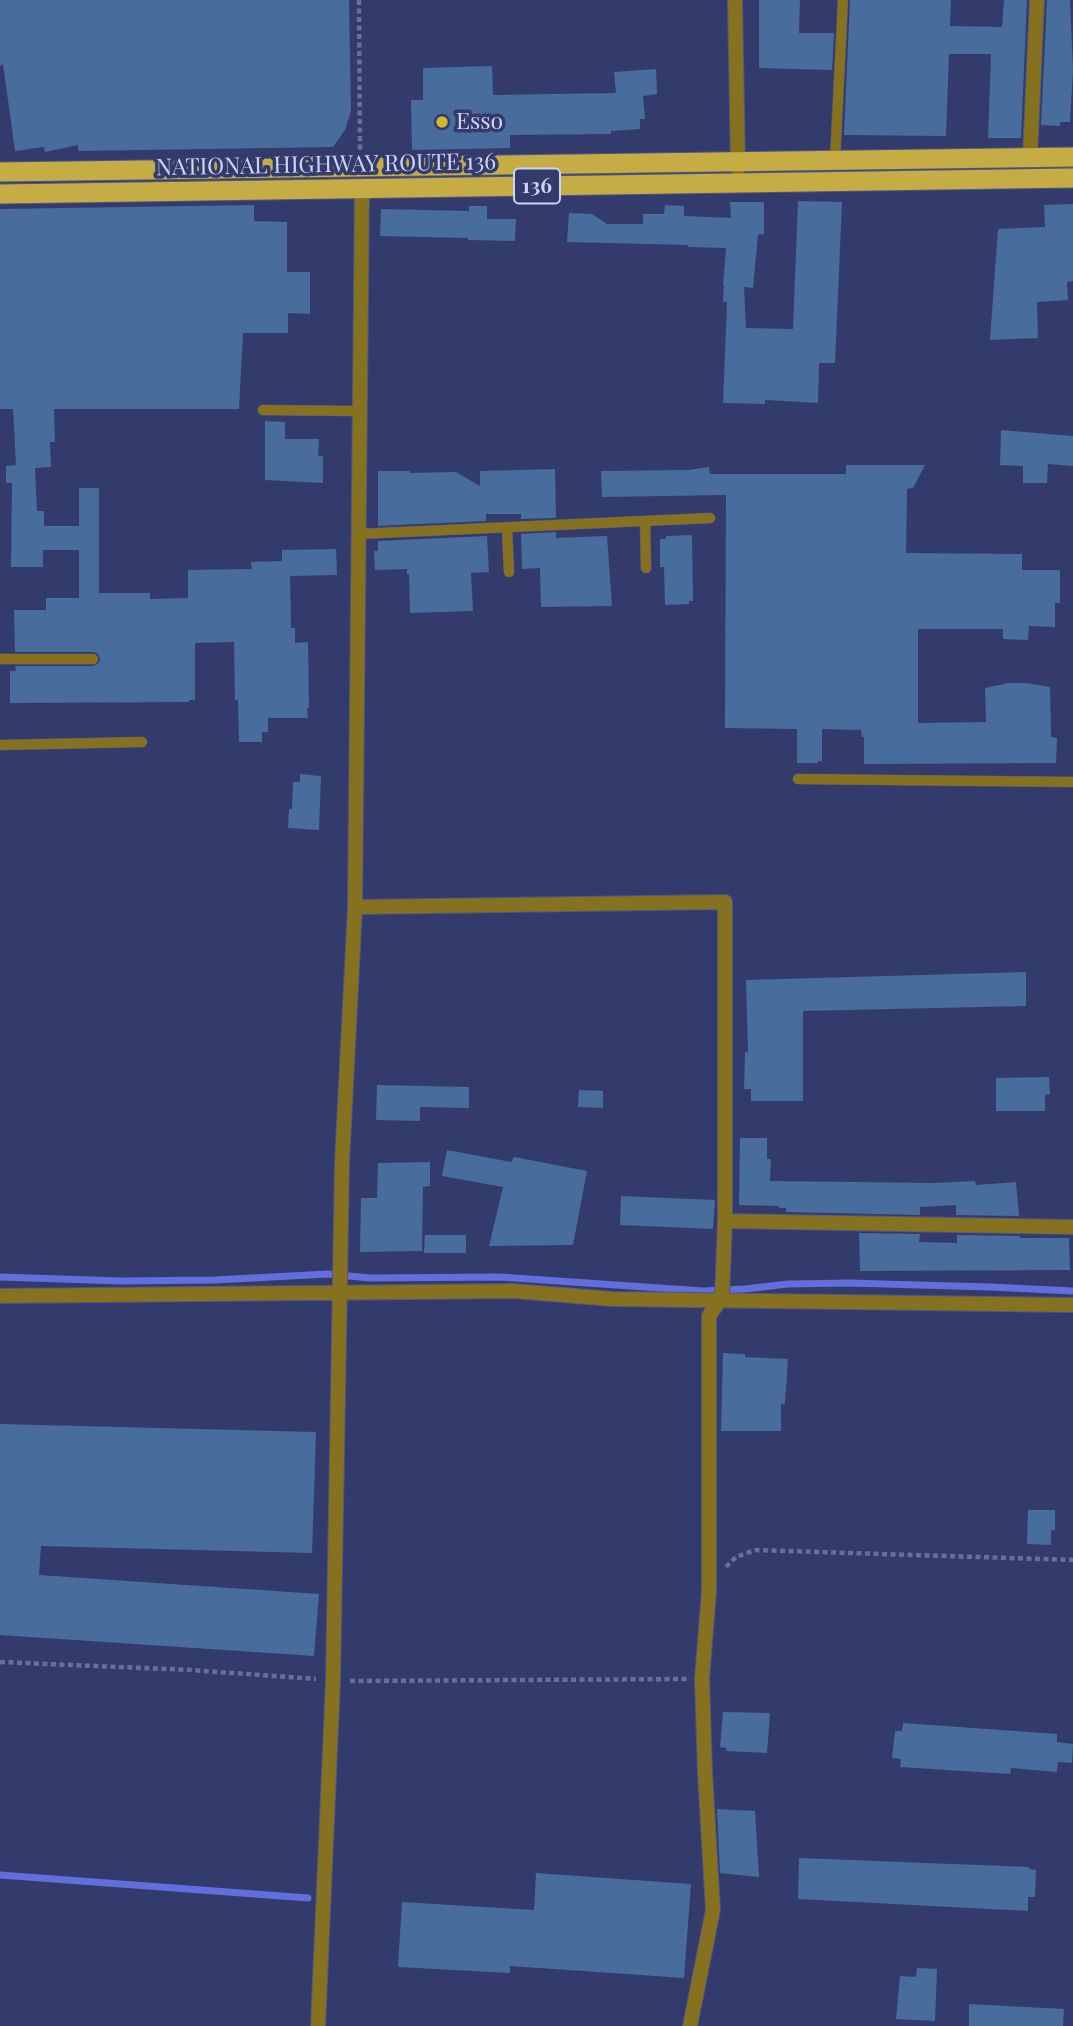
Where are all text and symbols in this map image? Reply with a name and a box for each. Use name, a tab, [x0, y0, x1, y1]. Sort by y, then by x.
place label: Esso	[456, 108, 503, 136]
marker: Esso	[434, 114, 450, 130]
street label: NATIONAL HIGHWAY ROUTE 136	[156, 148, 496, 182]
road number: 136	[514, 168, 560, 204]

